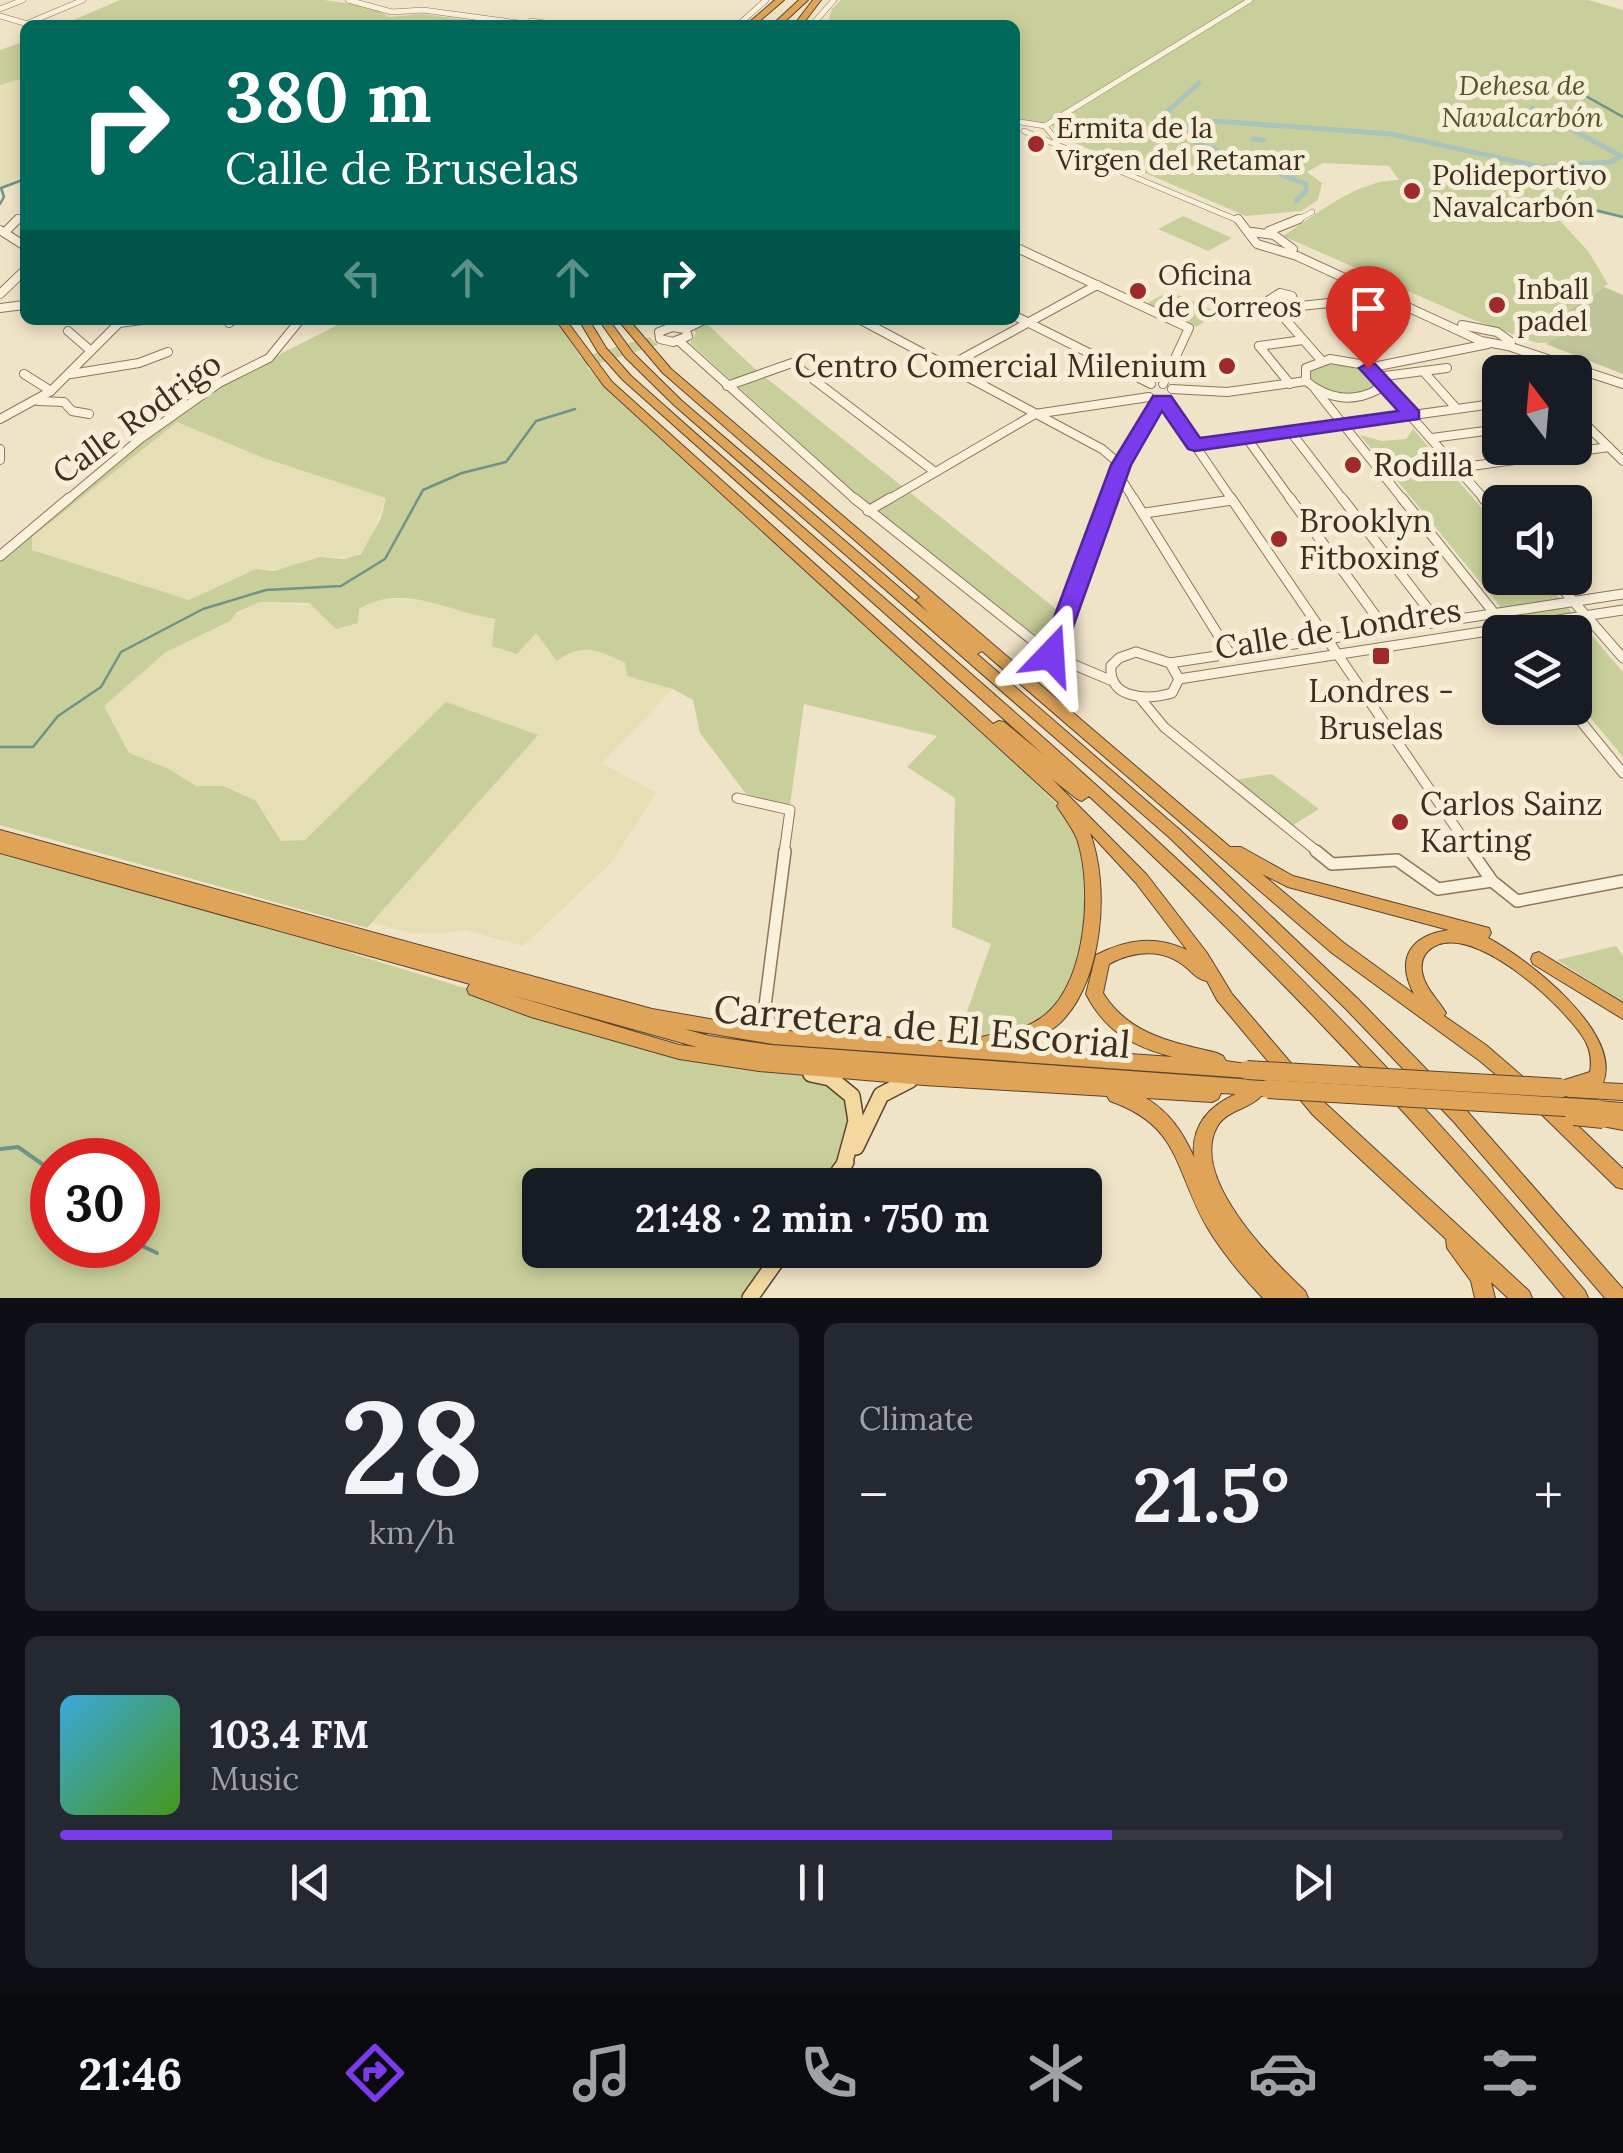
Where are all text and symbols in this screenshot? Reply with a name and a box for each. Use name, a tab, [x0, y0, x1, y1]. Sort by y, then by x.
text: 380 m	[225, 52, 432, 141]
icon: right	[60, 60, 190, 190]
park label: Dehesa de Navalcarbón	[1441, 67, 1603, 135]
place label: Ermita de la Virgen del Retamar	[1055, 110, 1305, 178]
marker: Ermita de la Virgen del Retamar	[1025, 133, 1047, 155]
text: Calle de Bruselas	[225, 139, 579, 196]
place label: Polideportivo Navalcarbón	[1432, 157, 1607, 225]
marker: Polideportivo Navalcarbón	[1401, 180, 1423, 202]
icon: left	[335, 250, 390, 305]
icon: ahead	[440, 250, 495, 305]
icon: ahead	[545, 250, 600, 305]
icon: right	[650, 250, 705, 305]
place label: Oficina de Correos	[1158, 257, 1302, 325]
pin	[1326, 266, 1411, 369]
place label: Inball padel	[1517, 271, 1589, 339]
marker: Oficina de Correos	[1127, 280, 1149, 302]
icon: arrive	[1341, 281, 1396, 336]
marker: Inball padel	[1486, 294, 1508, 316]
street label: Calle Rodrigo	[44, 343, 229, 493]
place label: Centro Comercial Milenium	[794, 345, 1207, 386]
marker: Centro Comercial Milenium	[1216, 355, 1238, 377]
north arrow	[1482, 355, 1592, 465]
map controls	[1482, 355, 1592, 725]
place label: Rodilla	[1373, 444, 1474, 485]
marker: Rodilla	[1342, 454, 1364, 476]
button: sound	[1482, 485, 1592, 595]
place label: Brooklyn Fitboxing	[1299, 500, 1440, 578]
marker: Brooklyn Fitboxing	[1268, 528, 1290, 550]
street label: Calle de Londres	[1212, 589, 1464, 668]
position arrow	[999, 603, 1103, 707]
button: layers	[1482, 615, 1592, 725]
marker: Londres - Bruselas	[1370, 645, 1392, 667]
place label: Londres - Bruselas	[1308, 670, 1454, 748]
place label: Carlos Sainz Karting	[1420, 783, 1603, 861]
marker: Carlos Sainz Karting	[1389, 811, 1411, 833]
street label: Carretera de El Escorial	[712, 984, 1132, 1068]
speed limit sign: 30	[30, 1138, 160, 1268]
text: 21:48 · 2 min · 750 m	[635, 1194, 989, 1242]
text: 28	[340, 1363, 484, 1530]
text: Climate	[859, 1398, 974, 1439]
text: 21.5°	[1132, 1447, 1290, 1543]
text: −	[859, 1460, 888, 1530]
text: +	[1534, 1460, 1563, 1530]
text: km/h	[369, 1512, 455, 1553]
text: 103.4 FM	[210, 1710, 369, 1758]
text: Music	[210, 1758, 299, 1799]
icon: previous	[283, 1855, 338, 1910]
icon: pause	[784, 1855, 839, 1910]
icon: next	[1285, 1855, 1340, 1910]
icon: directions	[340, 2038, 410, 2108]
icon: music	[567, 2038, 637, 2108]
icon: phone	[794, 2038, 864, 2108]
icon: climate	[1021, 2038, 1091, 2108]
icon: car	[1248, 2038, 1318, 2108]
icon: filters	[1475, 2038, 1545, 2108]
text: 21:46	[79, 2045, 183, 2102]

